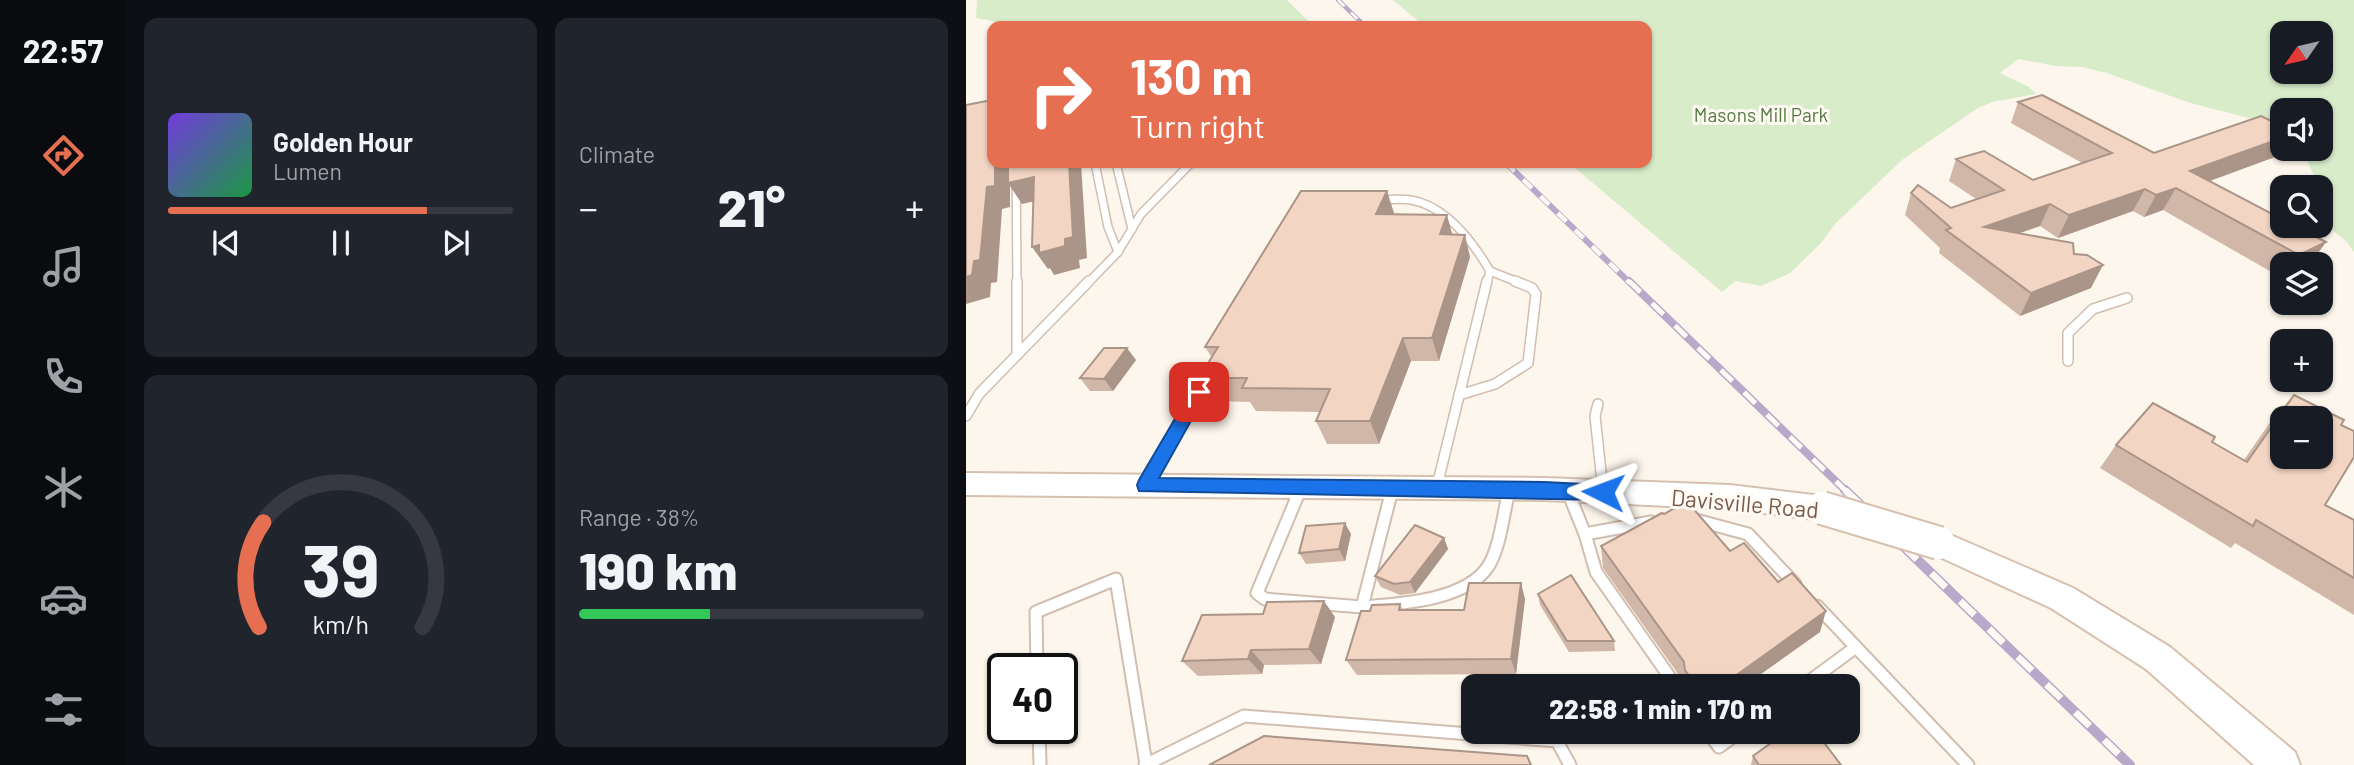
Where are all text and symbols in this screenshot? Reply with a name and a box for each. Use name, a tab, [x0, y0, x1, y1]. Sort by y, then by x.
north arrow	[2270, 21, 2333, 84]
map controls	[2270, 21, 2333, 469]
text: 22:57	[23, 31, 103, 69]
text: 130 m	[1130, 46, 1252, 105]
icon: right	[1015, 49, 1106, 140]
button: sound	[2270, 98, 2333, 161]
park label: Masons Mill Park	[1694, 103, 1828, 126]
text: Turn right	[1130, 106, 1265, 144]
text: Golden Hour	[273, 126, 413, 157]
icon: directions	[39, 131, 88, 180]
text: Climate	[579, 140, 655, 168]
text: Lumen	[273, 157, 342, 185]
text: 21°	[718, 175, 785, 237]
button: search	[2270, 175, 2333, 238]
text: −	[579, 184, 598, 230]
text: +	[905, 184, 924, 230]
icon: previous	[207, 224, 245, 262]
icon: pause	[322, 224, 360, 262]
icon: next	[437, 224, 475, 262]
icon: music	[39, 242, 88, 291]
button: layers	[2270, 252, 2333, 315]
button: +	[2270, 329, 2333, 392]
icon: phone	[39, 352, 88, 401]
pin	[1169, 362, 1229, 422]
icon: arrive	[1180, 373, 1218, 411]
button: −	[2270, 406, 2333, 469]
position arrow	[1566, 455, 1640, 529]
icon: climate	[39, 463, 88, 512]
street label: Davisville Road	[1670, 483, 1820, 523]
text: Range · 38%	[579, 503, 699, 531]
text: 39	[302, 524, 379, 612]
text: 190 km	[579, 538, 737, 600]
icon: car	[39, 574, 88, 623]
text: km/h	[312, 609, 369, 639]
speed limit sign: 40	[987, 653, 1078, 744]
icon: filters	[39, 685, 88, 734]
text: 22:58 · 1 min · 170 m	[1549, 693, 1772, 724]

